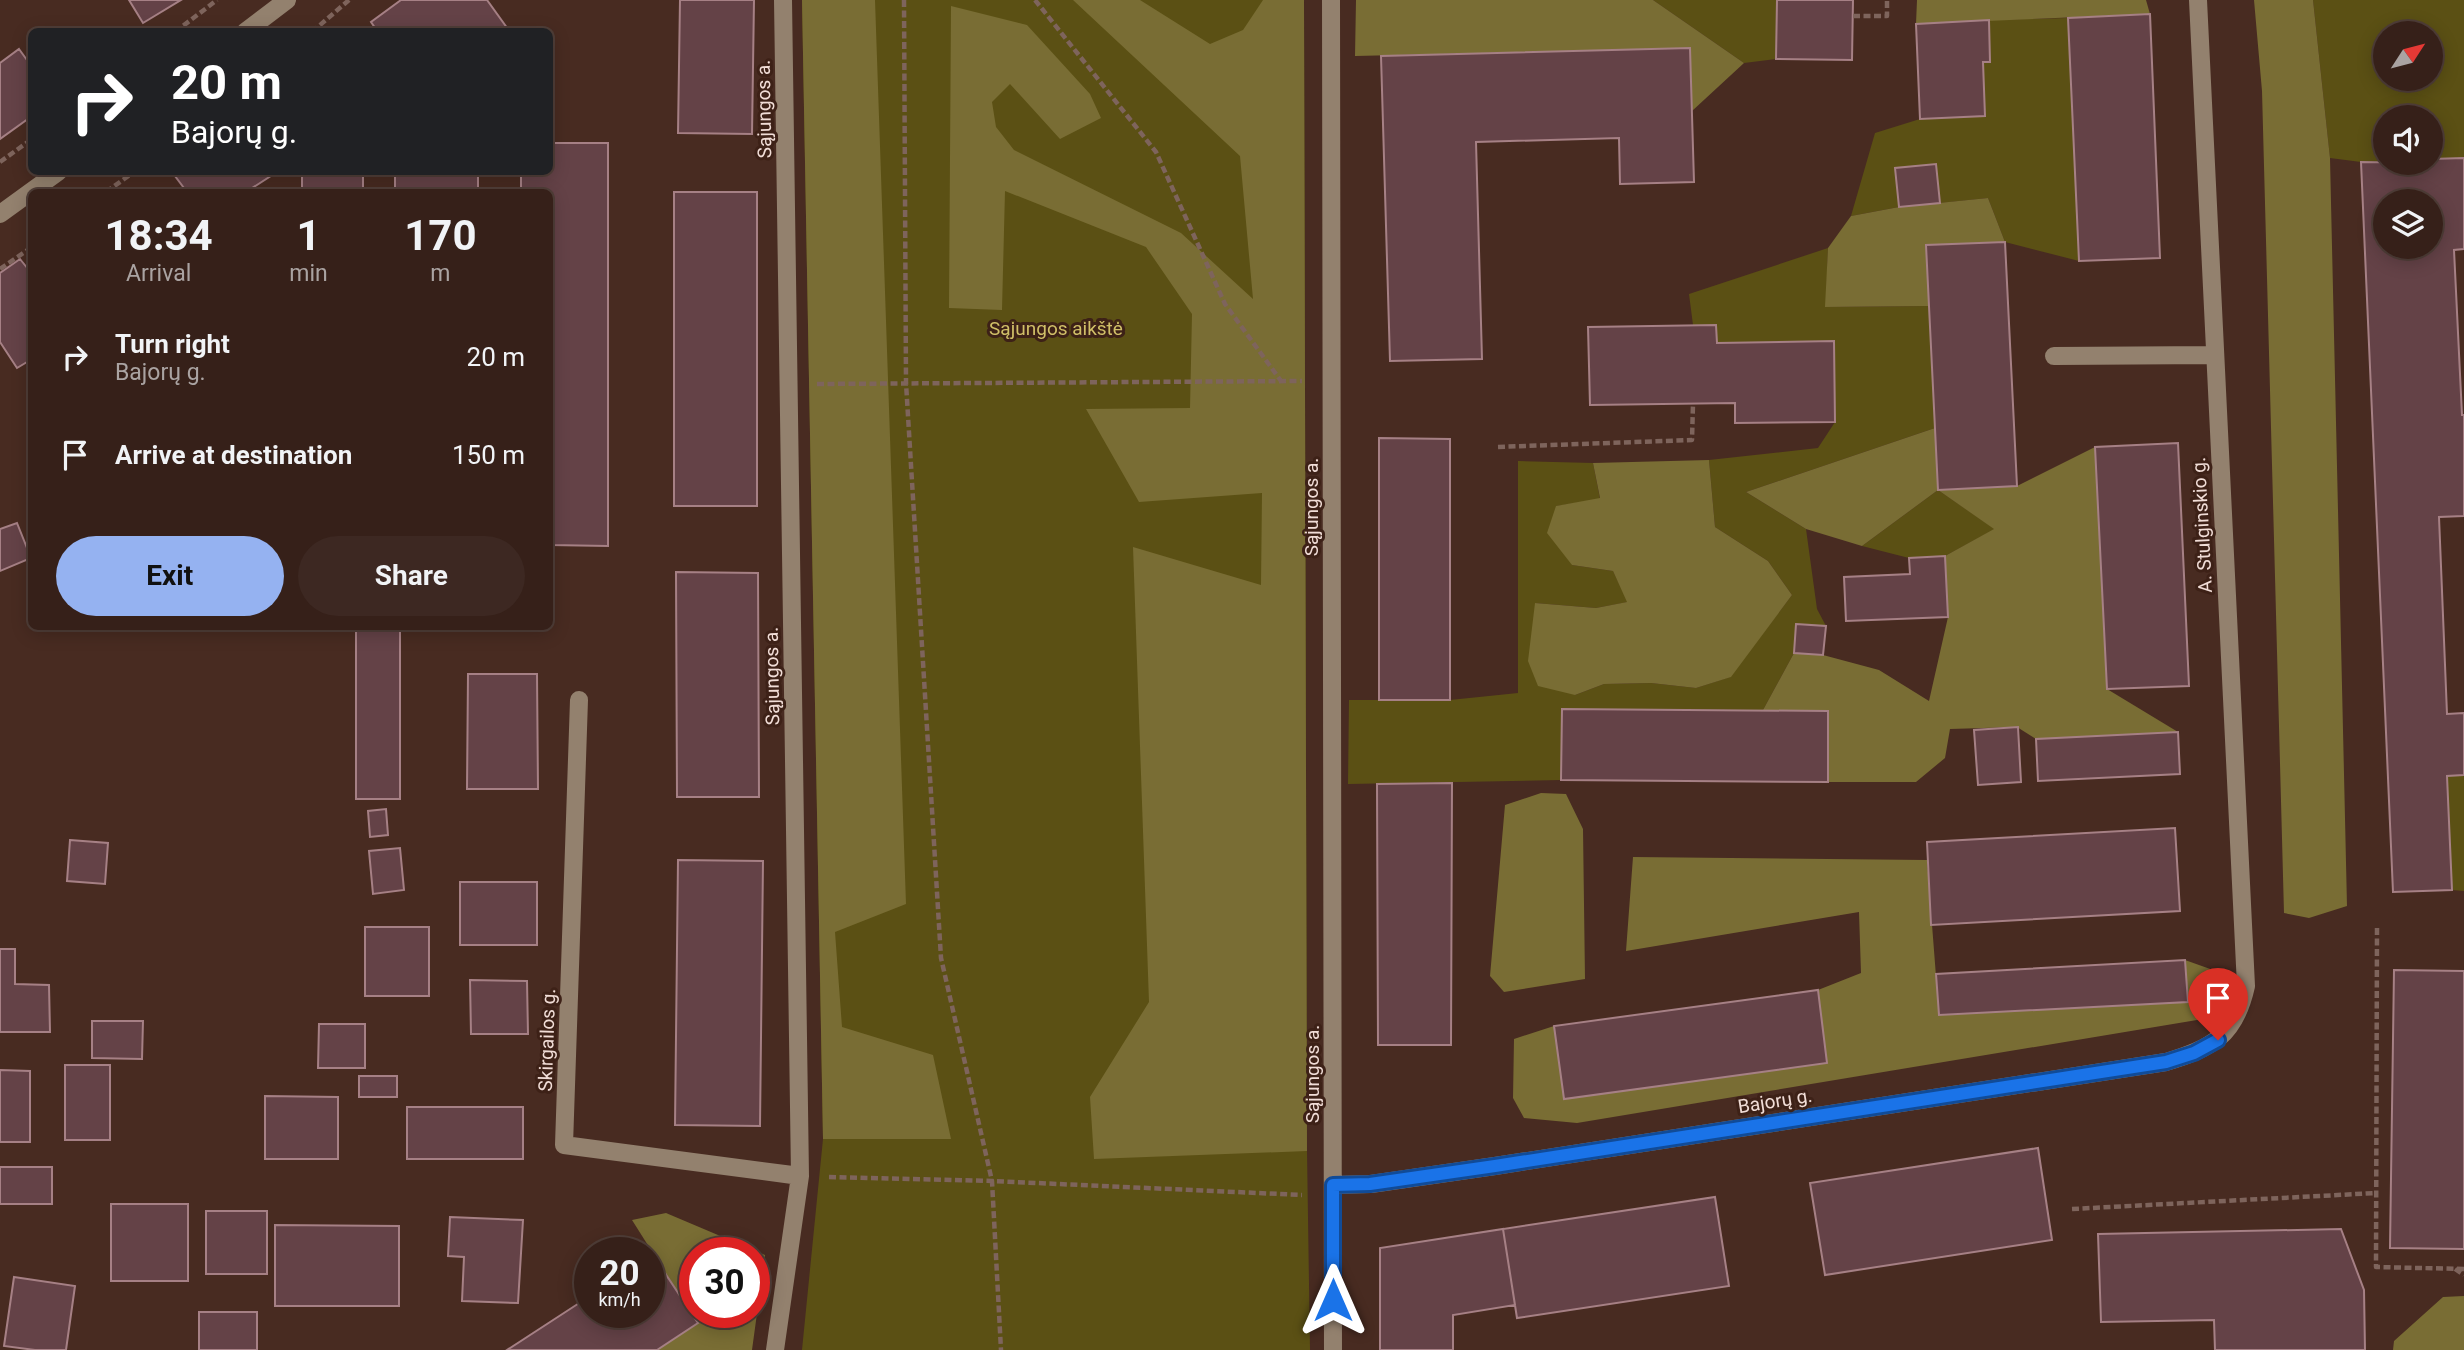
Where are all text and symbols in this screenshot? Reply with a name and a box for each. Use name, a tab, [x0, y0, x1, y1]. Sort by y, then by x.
north arrow	[2373, 21, 2443, 91]
map controls	[2373, 21, 2443, 259]
text: 20 m	[171, 54, 282, 111]
icon: right	[56, 56, 147, 147]
street label: Sąjungos a.	[752, 60, 776, 158]
button: sound	[2373, 105, 2443, 175]
text: Bajorų g.	[171, 113, 297, 151]
button: layers	[2373, 189, 2443, 259]
text: 18:34	[105, 211, 213, 260]
text: 1	[296, 211, 321, 260]
text: 170	[404, 211, 477, 260]
text: Arrival	[126, 260, 191, 287]
text: min	[289, 260, 328, 287]
text: m	[430, 260, 450, 287]
park label: Sąjungos aikštė	[989, 317, 1123, 340]
text: Turn right	[115, 329, 230, 359]
icon: right	[56, 338, 94, 376]
text: 20 m	[467, 342, 525, 372]
text: Bajorų g.	[115, 359, 206, 386]
icon: arrive	[56, 436, 94, 474]
text: Arrive at destination	[115, 440, 352, 470]
text: 150 m	[452, 440, 525, 470]
street label: A. Stulginskio g.	[2187, 457, 2217, 593]
street label: Sąjungos a.	[1300, 458, 1323, 556]
button: Exit	[56, 536, 284, 616]
button: Share	[298, 536, 525, 616]
street label: Sąjungos a.	[760, 627, 784, 725]
pin	[2188, 968, 2248, 1040]
icon: arrive	[2199, 979, 2237, 1017]
street label: Skirgailos g.	[534, 988, 560, 1092]
street label: Sąjungos a.	[1301, 1025, 1324, 1123]
street label: Bajorų g.	[1736, 1084, 1814, 1118]
speed limit sign: 30	[679, 1237, 770, 1328]
text: 20	[599, 1253, 640, 1294]
position arrow	[1296, 1263, 1370, 1337]
text: km/h	[598, 1289, 641, 1310]

